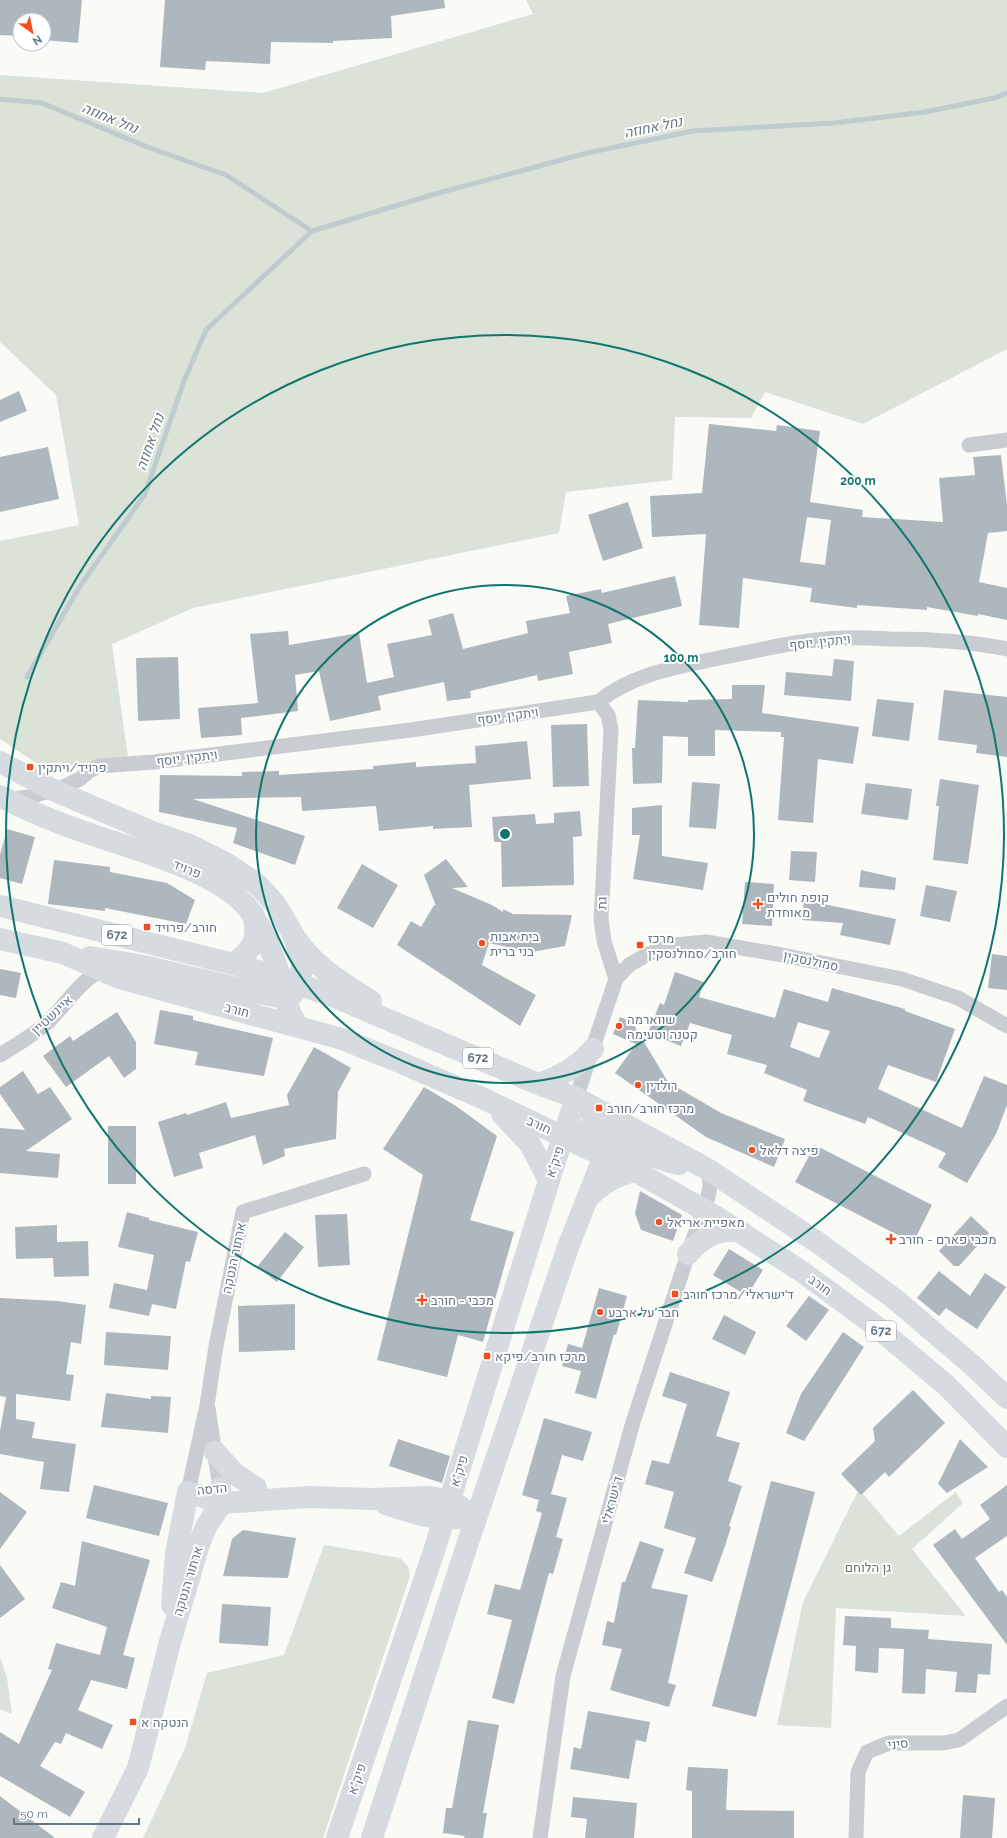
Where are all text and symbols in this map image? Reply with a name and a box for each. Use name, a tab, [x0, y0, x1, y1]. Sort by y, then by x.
north arrow	[12, 12, 52, 52]
text: N	[30, 32, 44, 48]
water label: נחל אחוזה	[80, 100, 141, 137]
water label: נחל אחוזה	[622, 113, 684, 141]
water label: נחל אחוזה	[133, 411, 167, 473]
text: 200 m	[840, 474, 876, 488]
street label: ויתקין, יוסף	[789, 631, 851, 653]
text: 100 m	[664, 651, 698, 665]
street label: ויתקין, יוסף	[476, 704, 540, 728]
street label: ויתקין, יוסף	[156, 747, 218, 769]
place label: פרויד/ויתקין	[38, 760, 107, 775]
marker: פרויד/ויתקין	[25, 762, 35, 772]
centre of rings	[498, 827, 512, 841]
street label: פרויד	[171, 857, 203, 881]
place label: קופת חולים מאוחדת	[767, 890, 829, 920]
street label: גת	[594, 896, 610, 910]
marker: קופת חולים מאוחדת	[752, 898, 764, 910]
place label: חורב/פרויד	[155, 920, 217, 935]
marker: חורב/פרויד	[142, 922, 152, 932]
road number: 672	[102, 925, 132, 945]
place label: בית אבות בני ברית	[490, 929, 539, 959]
place label: מרכז חורב/סמולנסקין	[648, 931, 737, 961]
marker: בית אבות בני ברית	[477, 938, 487, 948]
marker: מרכז חורב/סמולנסקין	[635, 940, 645, 950]
street label: סמולנסקין	[782, 948, 840, 974]
street label: איינשטיין	[28, 992, 76, 1038]
street label: חורב	[223, 1000, 251, 1020]
place label: שווארמה קטנה וטעימה	[627, 1012, 698, 1042]
marker: שווארמה קטנה וטעימה	[614, 1021, 624, 1031]
road number: 672	[463, 1048, 493, 1068]
place label: רולדין	[646, 1078, 677, 1093]
marker: רולדין	[633, 1080, 643, 1090]
place label: מרכז חורב/חורב	[607, 1101, 694, 1116]
marker: מרכז חורב/חורב	[594, 1103, 604, 1113]
street label: חורב	[525, 1113, 553, 1137]
place label: פיצה דלאל	[760, 1143, 819, 1158]
street label: פיק"א	[543, 1144, 567, 1180]
marker: פיצה דלאל	[747, 1145, 757, 1155]
place label: מאפיית אריאל	[667, 1215, 745, 1230]
marker: מאפיית אריאל	[654, 1217, 664, 1227]
street label: ארתור הנטקה	[219, 1221, 249, 1295]
place label: מכבי פארם - חורב	[899, 1232, 997, 1247]
marker: מכבי פארם - חורב	[886, 1234, 896, 1244]
street label: חורב	[806, 1272, 834, 1298]
place label: ד׳ישראלי/מרכז חורב	[683, 1287, 794, 1302]
marker: ד׳ישראלי/מרכז חורב	[670, 1289, 680, 1299]
place label: מכבי - חורב	[431, 1293, 494, 1308]
marker: מכבי - חורב	[416, 1294, 428, 1306]
place label: חבר על ארבע	[608, 1305, 679, 1320]
marker: חבר על ארבע	[595, 1307, 605, 1317]
road number: 672	[866, 1321, 896, 1341]
place label: מרכז חורב/פיקא	[495, 1349, 586, 1364]
marker: מרכז חורב/פיקא	[482, 1351, 492, 1361]
street label: פיק"א	[447, 1453, 471, 1489]
street label: ד'ישראלי	[598, 1474, 626, 1526]
street label: הדסה	[196, 1480, 228, 1498]
street label: ארתור הנטקה	[170, 1544, 206, 1618]
park label: גן הלוחם	[845, 1560, 891, 1575]
place label: הנטקה א	[141, 1715, 189, 1730]
marker: הנטקה א	[128, 1717, 138, 1727]
street label: סיני	[887, 1735, 909, 1753]
street label: פיק"א	[345, 1761, 369, 1797]
scale bar	[14, 1800, 139, 1826]
text: 50 m	[20, 1807, 48, 1821]

